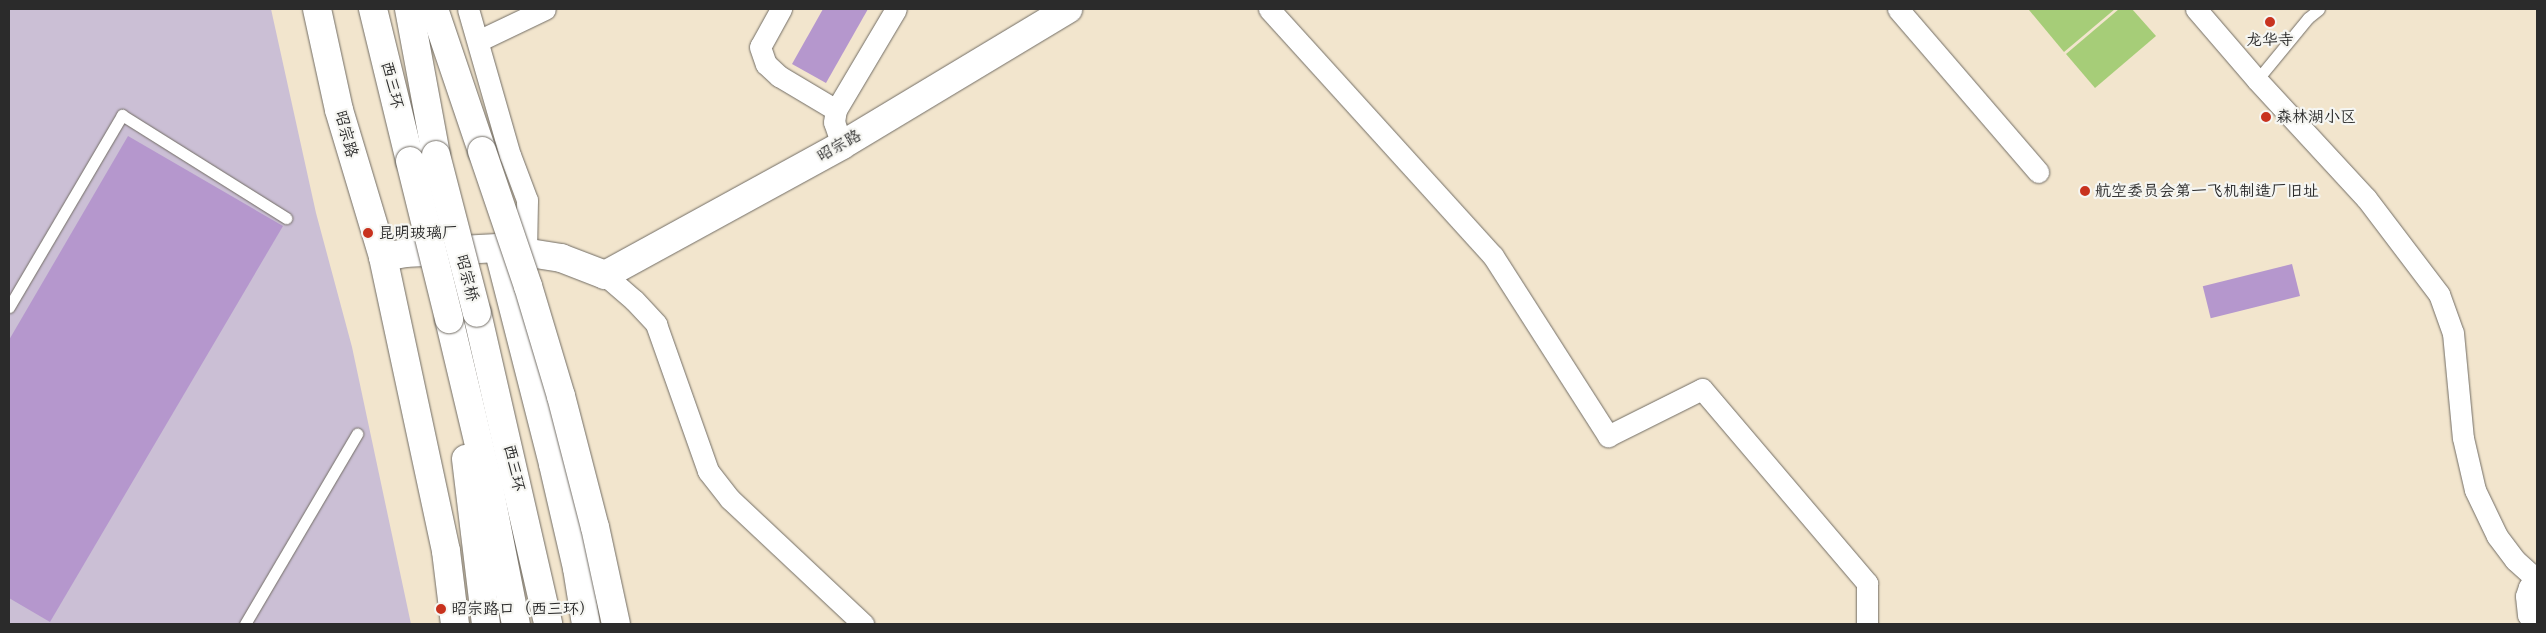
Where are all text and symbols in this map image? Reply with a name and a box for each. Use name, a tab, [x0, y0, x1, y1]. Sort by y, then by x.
marker: 龙华寺	[2264, 16, 2276, 28]
place label: 龙华寺	[2246, 30, 2294, 50]
street label: 西三环	[377, 59, 407, 111]
place label: 森林湖小区	[2276, 107, 2356, 127]
street label: 昭宗路	[331, 108, 361, 160]
marker: 森林湖小区	[2260, 111, 2272, 123]
street label: 昭宗路	[813, 126, 865, 166]
place label: 航空委员会第一飞机制造厂旧址	[2095, 181, 2319, 201]
marker: 航空委员会第一飞机制造厂旧址	[2079, 185, 2091, 197]
place label: 昆明玻璃厂	[378, 223, 458, 243]
marker: 昆明玻璃厂	[362, 227, 374, 239]
street label: 昭宗桥	[452, 252, 482, 304]
street label: 西三环	[499, 442, 529, 494]
place label: 昭宗路口（西三环）	[451, 599, 595, 619]
marker: 昭宗路口（西三环）	[435, 603, 447, 615]

